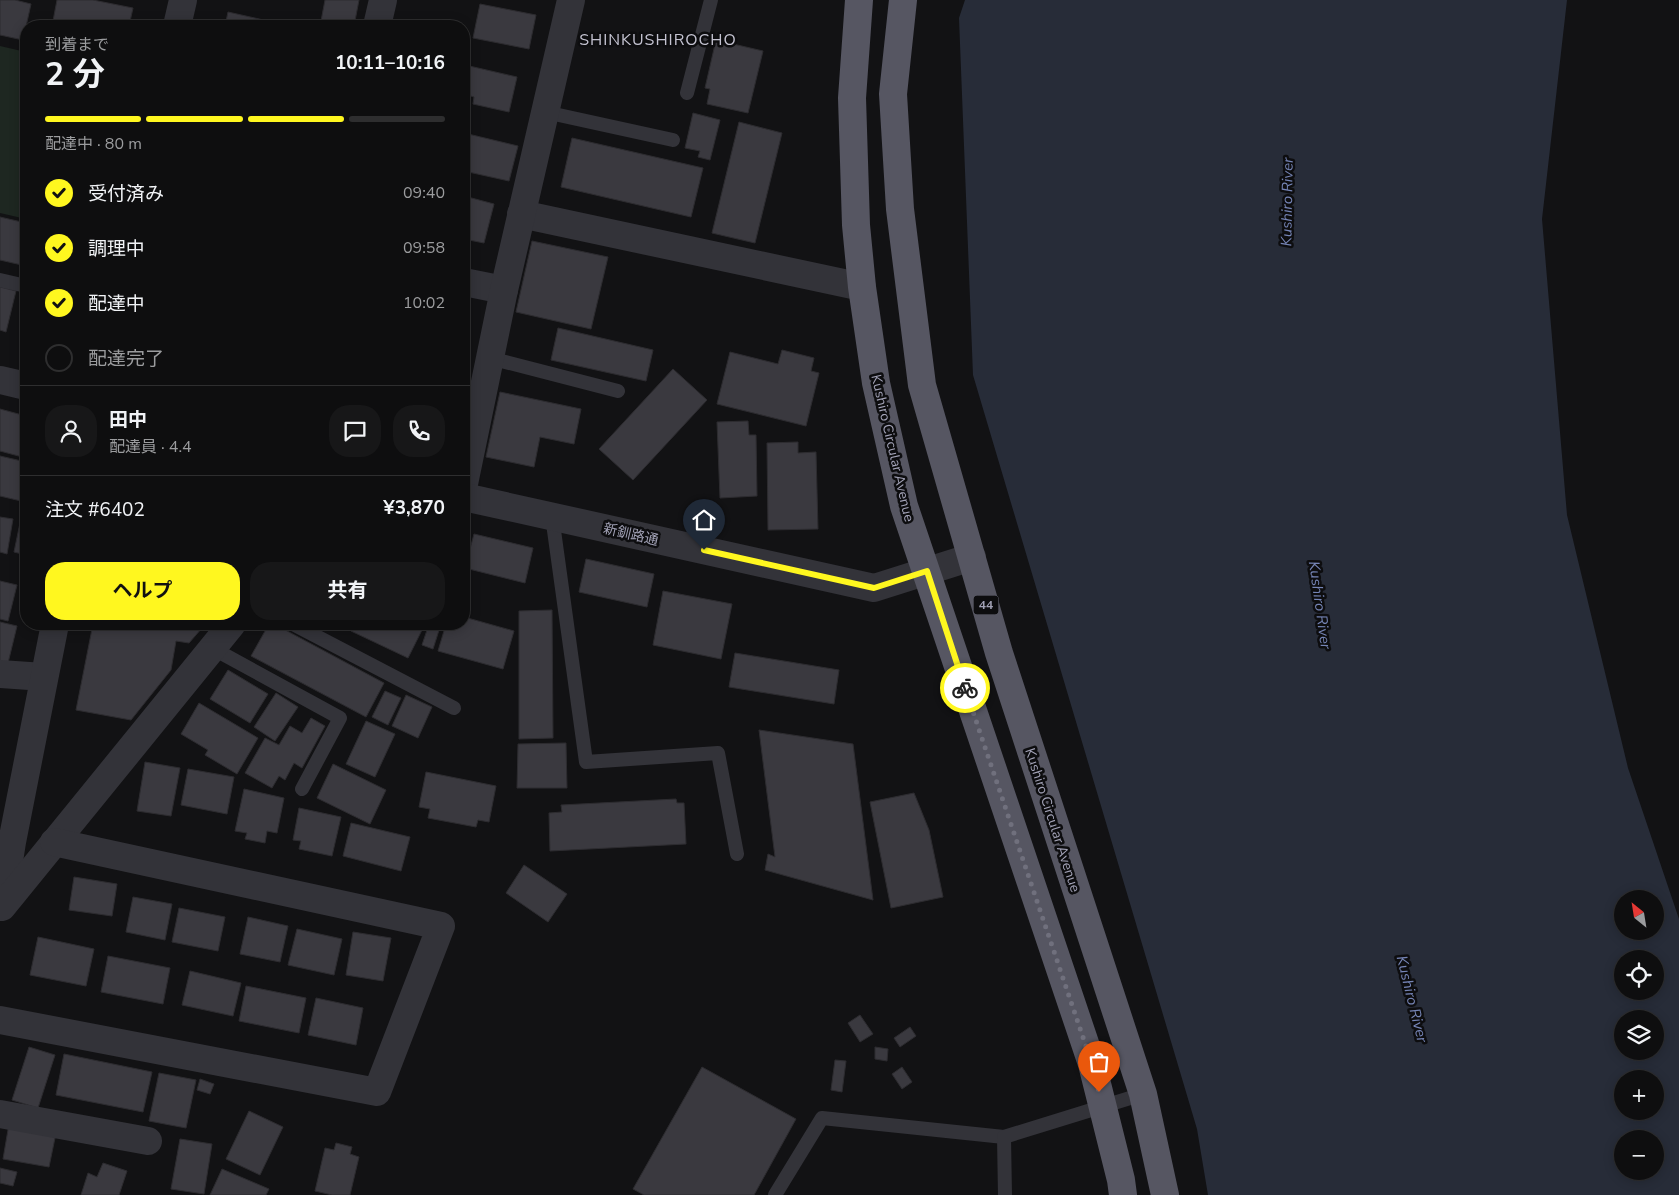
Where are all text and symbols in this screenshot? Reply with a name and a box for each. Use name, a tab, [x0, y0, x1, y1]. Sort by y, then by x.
district label: SHINKUSHIROCHO	[579, 29, 737, 51]
text: 到着まで	[45, 34, 109, 56]
text: 10:11–10:16	[335, 50, 445, 76]
text: 2 分	[45, 53, 105, 96]
text: 配達中 · 80 m	[45, 133, 142, 155]
water label: Kushiro River	[1276, 157, 1298, 247]
icon: check	[45, 179, 73, 207]
text: 受付済み	[88, 181, 164, 207]
text: 09:40	[403, 182, 445, 204]
icon: check	[45, 234, 73, 262]
text: 調理中	[88, 236, 145, 262]
text: 09:58	[403, 237, 445, 259]
icon: check	[45, 289, 73, 317]
text: 配達中	[88, 291, 145, 317]
text: 10:02	[403, 292, 445, 314]
text: 配達完了	[88, 346, 164, 372]
street label: Kushiro Circular Avenue	[866, 373, 919, 524]
button: person	[45, 405, 97, 457]
button: chat	[329, 405, 381, 457]
button: phone	[393, 405, 445, 457]
text: 田中	[109, 407, 147, 433]
text: 配達員 · 4.4	[109, 436, 192, 458]
text: ¥3,870	[383, 495, 445, 521]
text: 注文 #6402	[45, 497, 145, 523]
pin	[683, 499, 725, 550]
icon: home	[690, 506, 718, 534]
street label: 新釧路通	[601, 519, 660, 550]
water label: Kushiro River	[1304, 560, 1336, 651]
button: ヘルプ	[45, 562, 240, 620]
button: 共有	[250, 562, 445, 620]
road number: 44	[974, 596, 998, 614]
courier	[940, 663, 990, 713]
icon: bike	[951, 674, 979, 702]
street label: Kushiro Circular Avenue	[1020, 746, 1085, 895]
north arrow	[1614, 890, 1664, 940]
map controls	[1614, 890, 1664, 1180]
button: locate	[1614, 950, 1664, 1000]
water label: Kushiro River	[1392, 953, 1433, 1045]
button: layers	[1614, 1010, 1664, 1060]
pin	[1078, 1041, 1120, 1092]
icon: bag	[1085, 1048, 1113, 1076]
button: +	[1614, 1070, 1664, 1120]
button: −	[1614, 1130, 1664, 1180]

